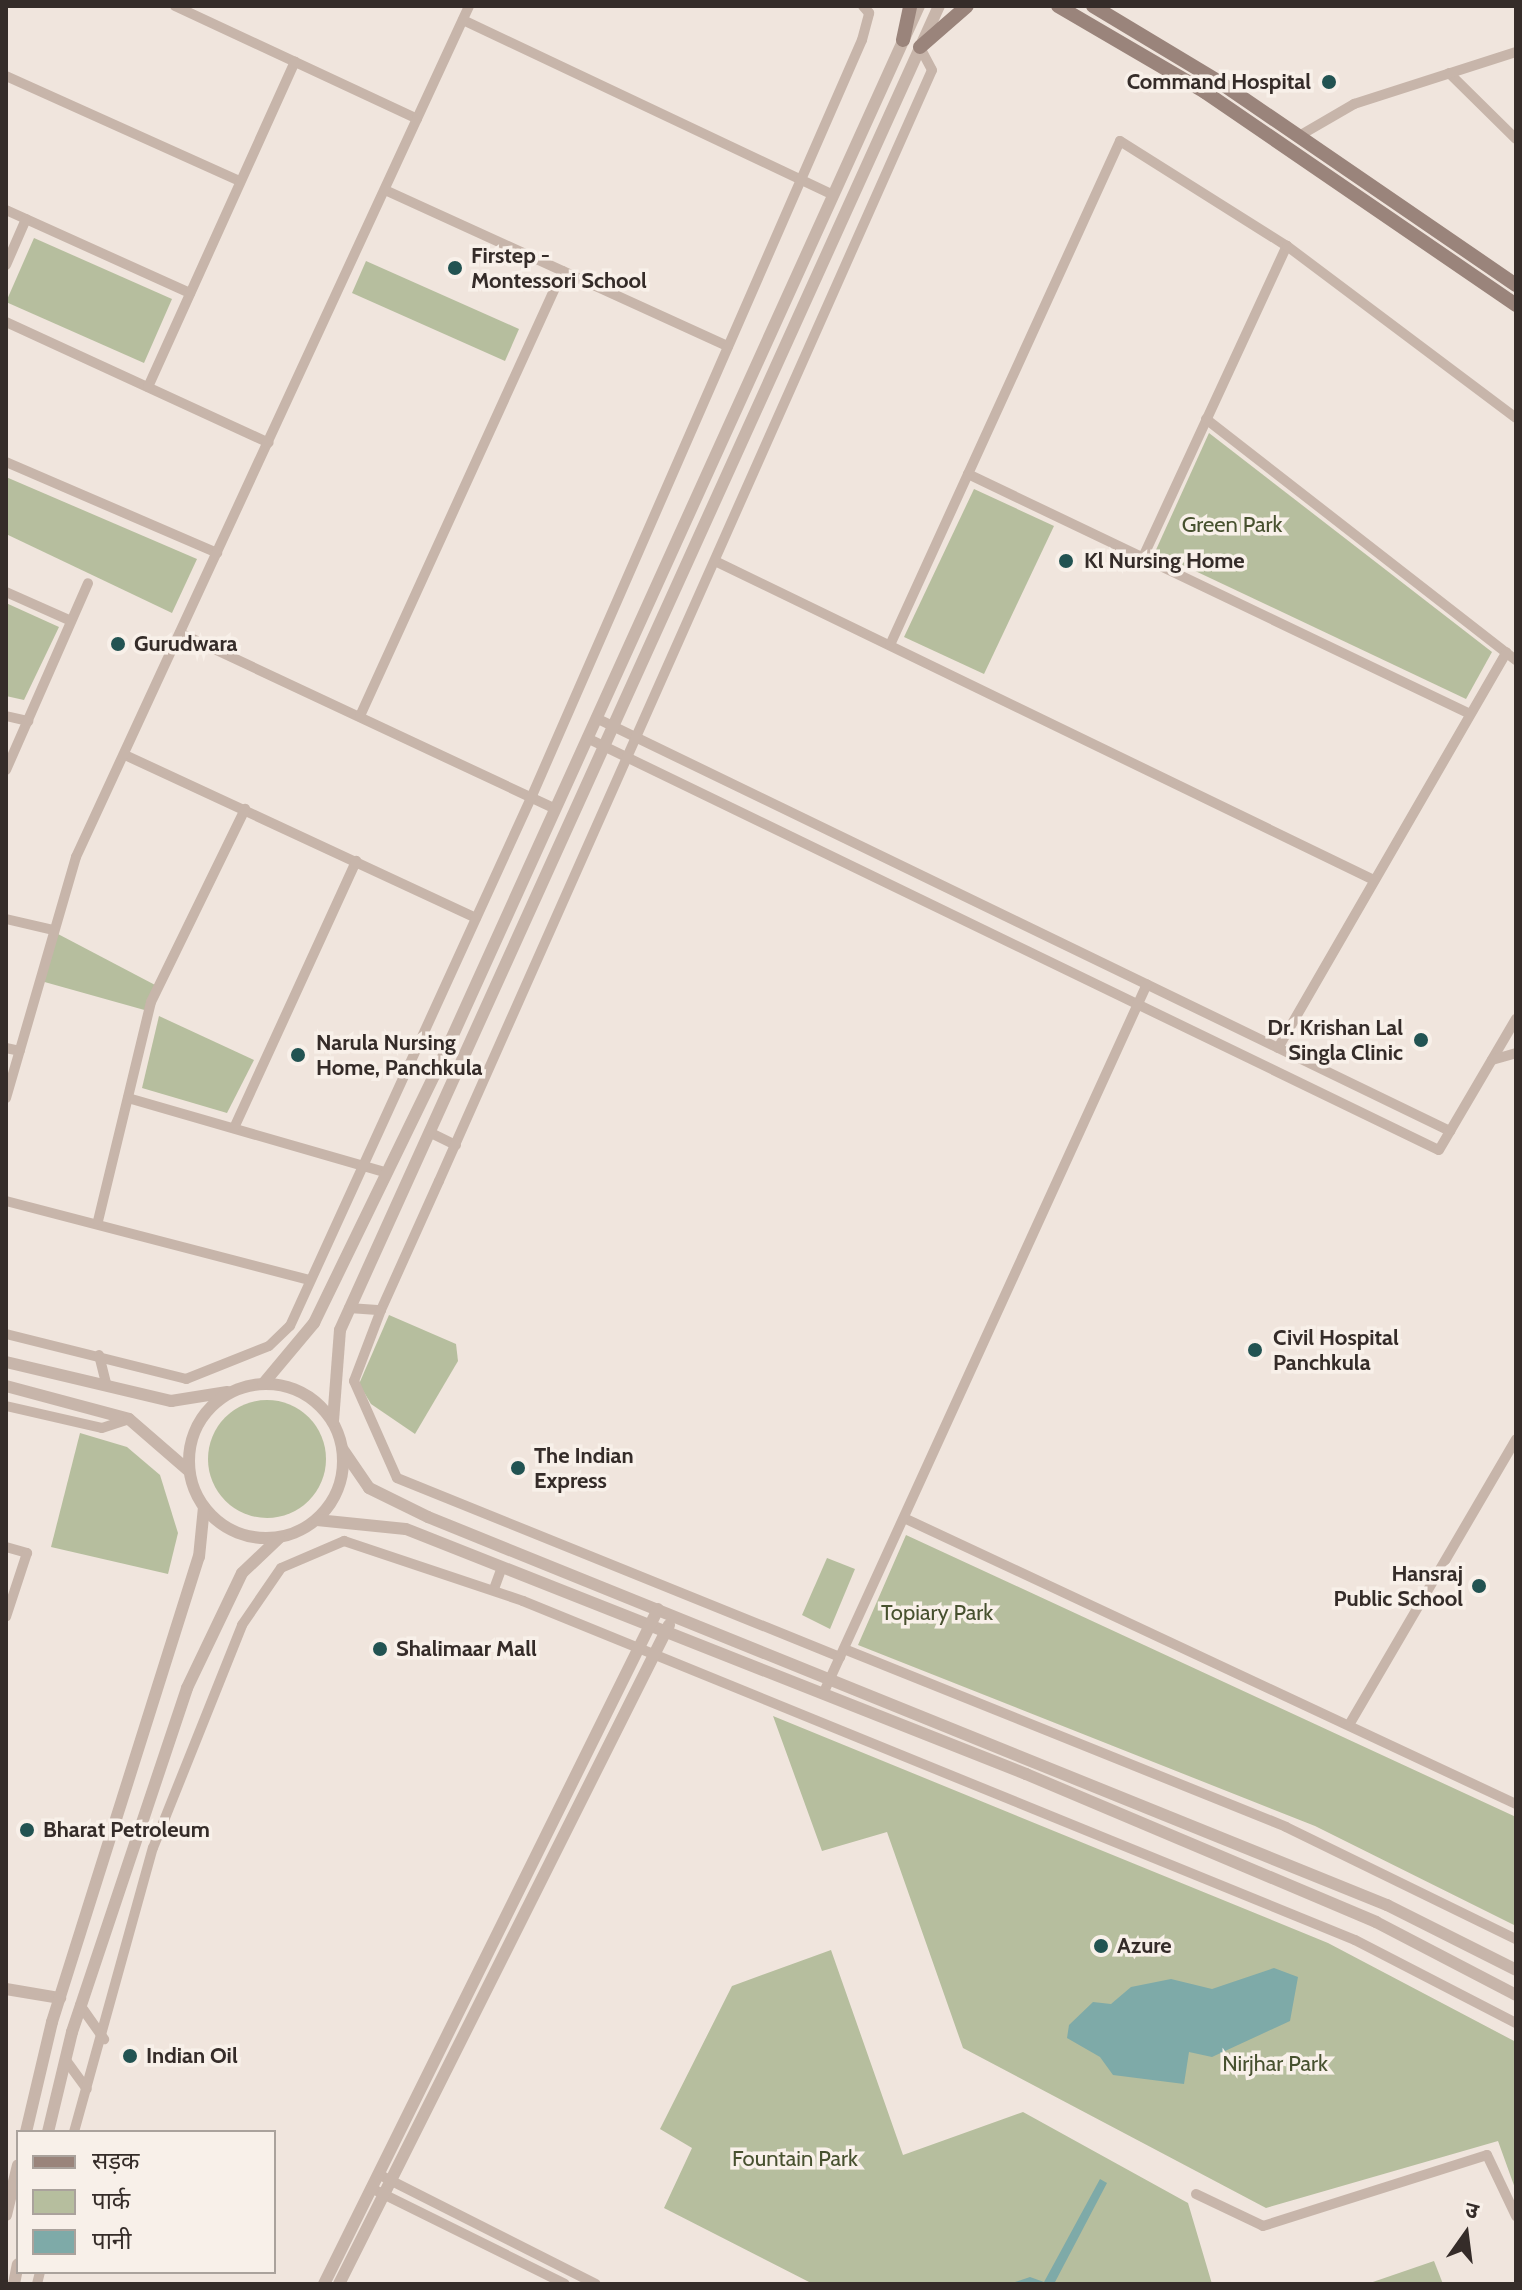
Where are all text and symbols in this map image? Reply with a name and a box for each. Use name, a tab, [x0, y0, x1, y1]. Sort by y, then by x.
place label: Command Hospital	[1127, 69, 1311, 95]
marker: Command Hospital	[1318, 71, 1340, 93]
place label: Firstep - Montessori School	[471, 242, 647, 294]
marker: Firstep - Montessori School	[446, 259, 464, 277]
park label: Green Park	[1182, 512, 1282, 538]
place label: Kl Nursing Home	[1084, 548, 1245, 574]
marker: Kl Nursing Home	[1055, 550, 1077, 572]
place label: Gurudwara	[134, 631, 237, 657]
marker: Gurudwara	[109, 635, 127, 653]
place label: Dr. Krishan Lal Singla Clinic	[1267, 1014, 1403, 1066]
place label: Narula Nursing Home, Panchkula	[316, 1029, 482, 1080]
marker: Dr. Krishan Lal Singla Clinic	[1410, 1029, 1432, 1051]
marker: Narula Nursing Home, Panchkula	[287, 1044, 309, 1066]
place label: Civil Hospital Panchkula	[1273, 1324, 1399, 1376]
marker: Civil Hospital Panchkula	[1244, 1339, 1266, 1361]
place label: The Indian Express	[534, 1442, 634, 1494]
marker: The Indian Express	[509, 1459, 527, 1477]
place label: Hansraj Public School	[1334, 1560, 1463, 1612]
marker: Hansraj Public School	[1470, 1577, 1488, 1595]
park label: Topiary Park	[881, 1600, 993, 1626]
place label: Shalimaar Mall	[396, 1636, 537, 1662]
marker: Shalimaar Mall	[371, 1640, 389, 1658]
place label: Bharat Petroleum	[43, 1817, 210, 1843]
marker: Bharat Petroleum	[18, 1821, 36, 1839]
place label: Azure	[1117, 1933, 1172, 1959]
marker: Azure	[1092, 1937, 1110, 1955]
place label: Indian Oil	[146, 2043, 238, 2069]
marker: Indian Oil	[121, 2047, 139, 2065]
park label: Nirjhar Park	[1222, 2051, 1328, 2077]
legend	[16, 2130, 276, 2274]
text: सड़क	[92, 2146, 140, 2175]
park label: Fountain Park	[732, 2146, 858, 2172]
text: पार्क	[92, 2186, 130, 2215]
north arrow	[1426, 2194, 1506, 2274]
text: उ	[1462, 2196, 1481, 2225]
text: पानी	[92, 2226, 131, 2255]

